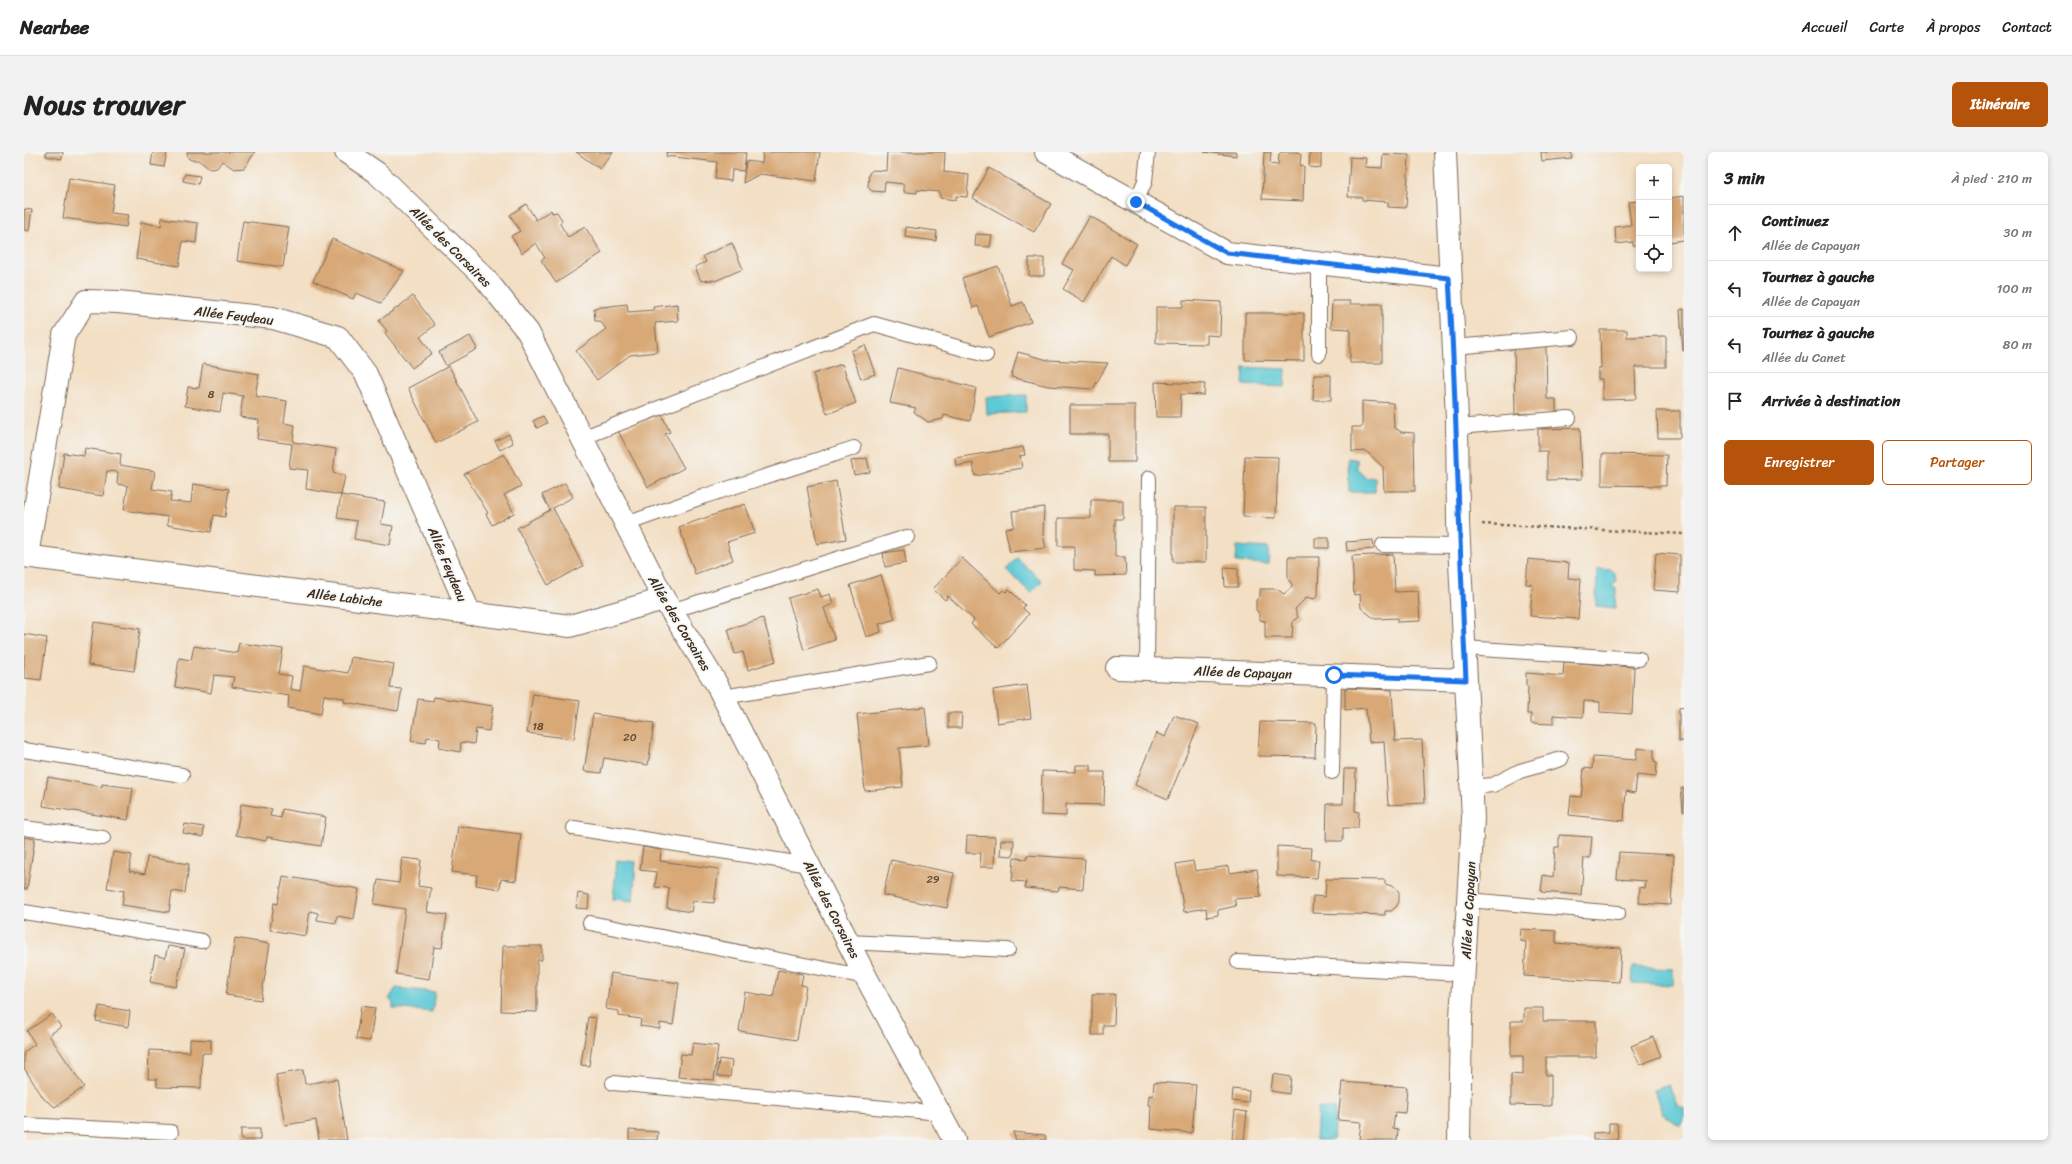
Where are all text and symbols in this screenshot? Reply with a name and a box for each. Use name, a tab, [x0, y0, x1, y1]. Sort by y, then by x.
text: Nearbee	[20, 11, 89, 44]
text: Accueil	[1802, 15, 1848, 40]
text: Carte	[1870, 15, 1904, 40]
text: À propos	[1926, 15, 1980, 40]
text: Contact	[2002, 15, 2052, 40]
text: Nous trouver	[24, 80, 184, 129]
button: Itinéraire	[1952, 82, 2048, 127]
text: 3 min	[1724, 163, 1765, 193]
map controls	[1636, 164, 1672, 272]
button: +	[1636, 164, 1672, 200]
text: À pied · 210 m	[1951, 167, 2032, 190]
route end	[1127, 193, 1145, 211]
street label: Allée des Corsaires	[403, 199, 497, 293]
button: −	[1636, 200, 1672, 236]
text: Continuez	[1762, 208, 1829, 234]
text: 30 m	[2003, 221, 2032, 244]
icon: ahead	[1724, 222, 1746, 244]
text: Allée de Capayan	[1762, 234, 1860, 257]
button: locate	[1636, 236, 1672, 272]
text: Tournez à gauche	[1762, 264, 1874, 290]
text: 100 m	[1997, 277, 2032, 300]
icon: left	[1724, 278, 1746, 300]
text: Allée de Capayan	[1762, 290, 1860, 313]
street label: Allée Feydeau	[192, 299, 275, 332]
text: Tournez à gauche	[1762, 320, 1874, 346]
text: 80 m	[2003, 333, 2032, 356]
icon: left	[1724, 334, 1746, 356]
text: Allée du Canet	[1762, 346, 1846, 369]
house number: 8	[208, 385, 215, 404]
text: Arrivée à destination	[1762, 388, 1900, 414]
icon: arrive	[1724, 390, 1746, 412]
button: Enregistrer	[1724, 440, 1874, 485]
button: Partager	[1882, 440, 2032, 485]
street label: Allée Feydeau	[421, 522, 474, 605]
street label: Allée des Corsaires	[641, 570, 717, 676]
street label: Allée Labiche	[305, 581, 384, 614]
street label: Allée de Capayan	[1193, 659, 1292, 686]
route start	[1325, 666, 1343, 684]
house number: 18	[532, 717, 544, 736]
house number: 20	[623, 728, 637, 747]
street label: Allée des Corsaires	[796, 855, 866, 963]
street label: Allée de Capayan	[1454, 861, 1483, 961]
house number: 29	[926, 870, 940, 889]

